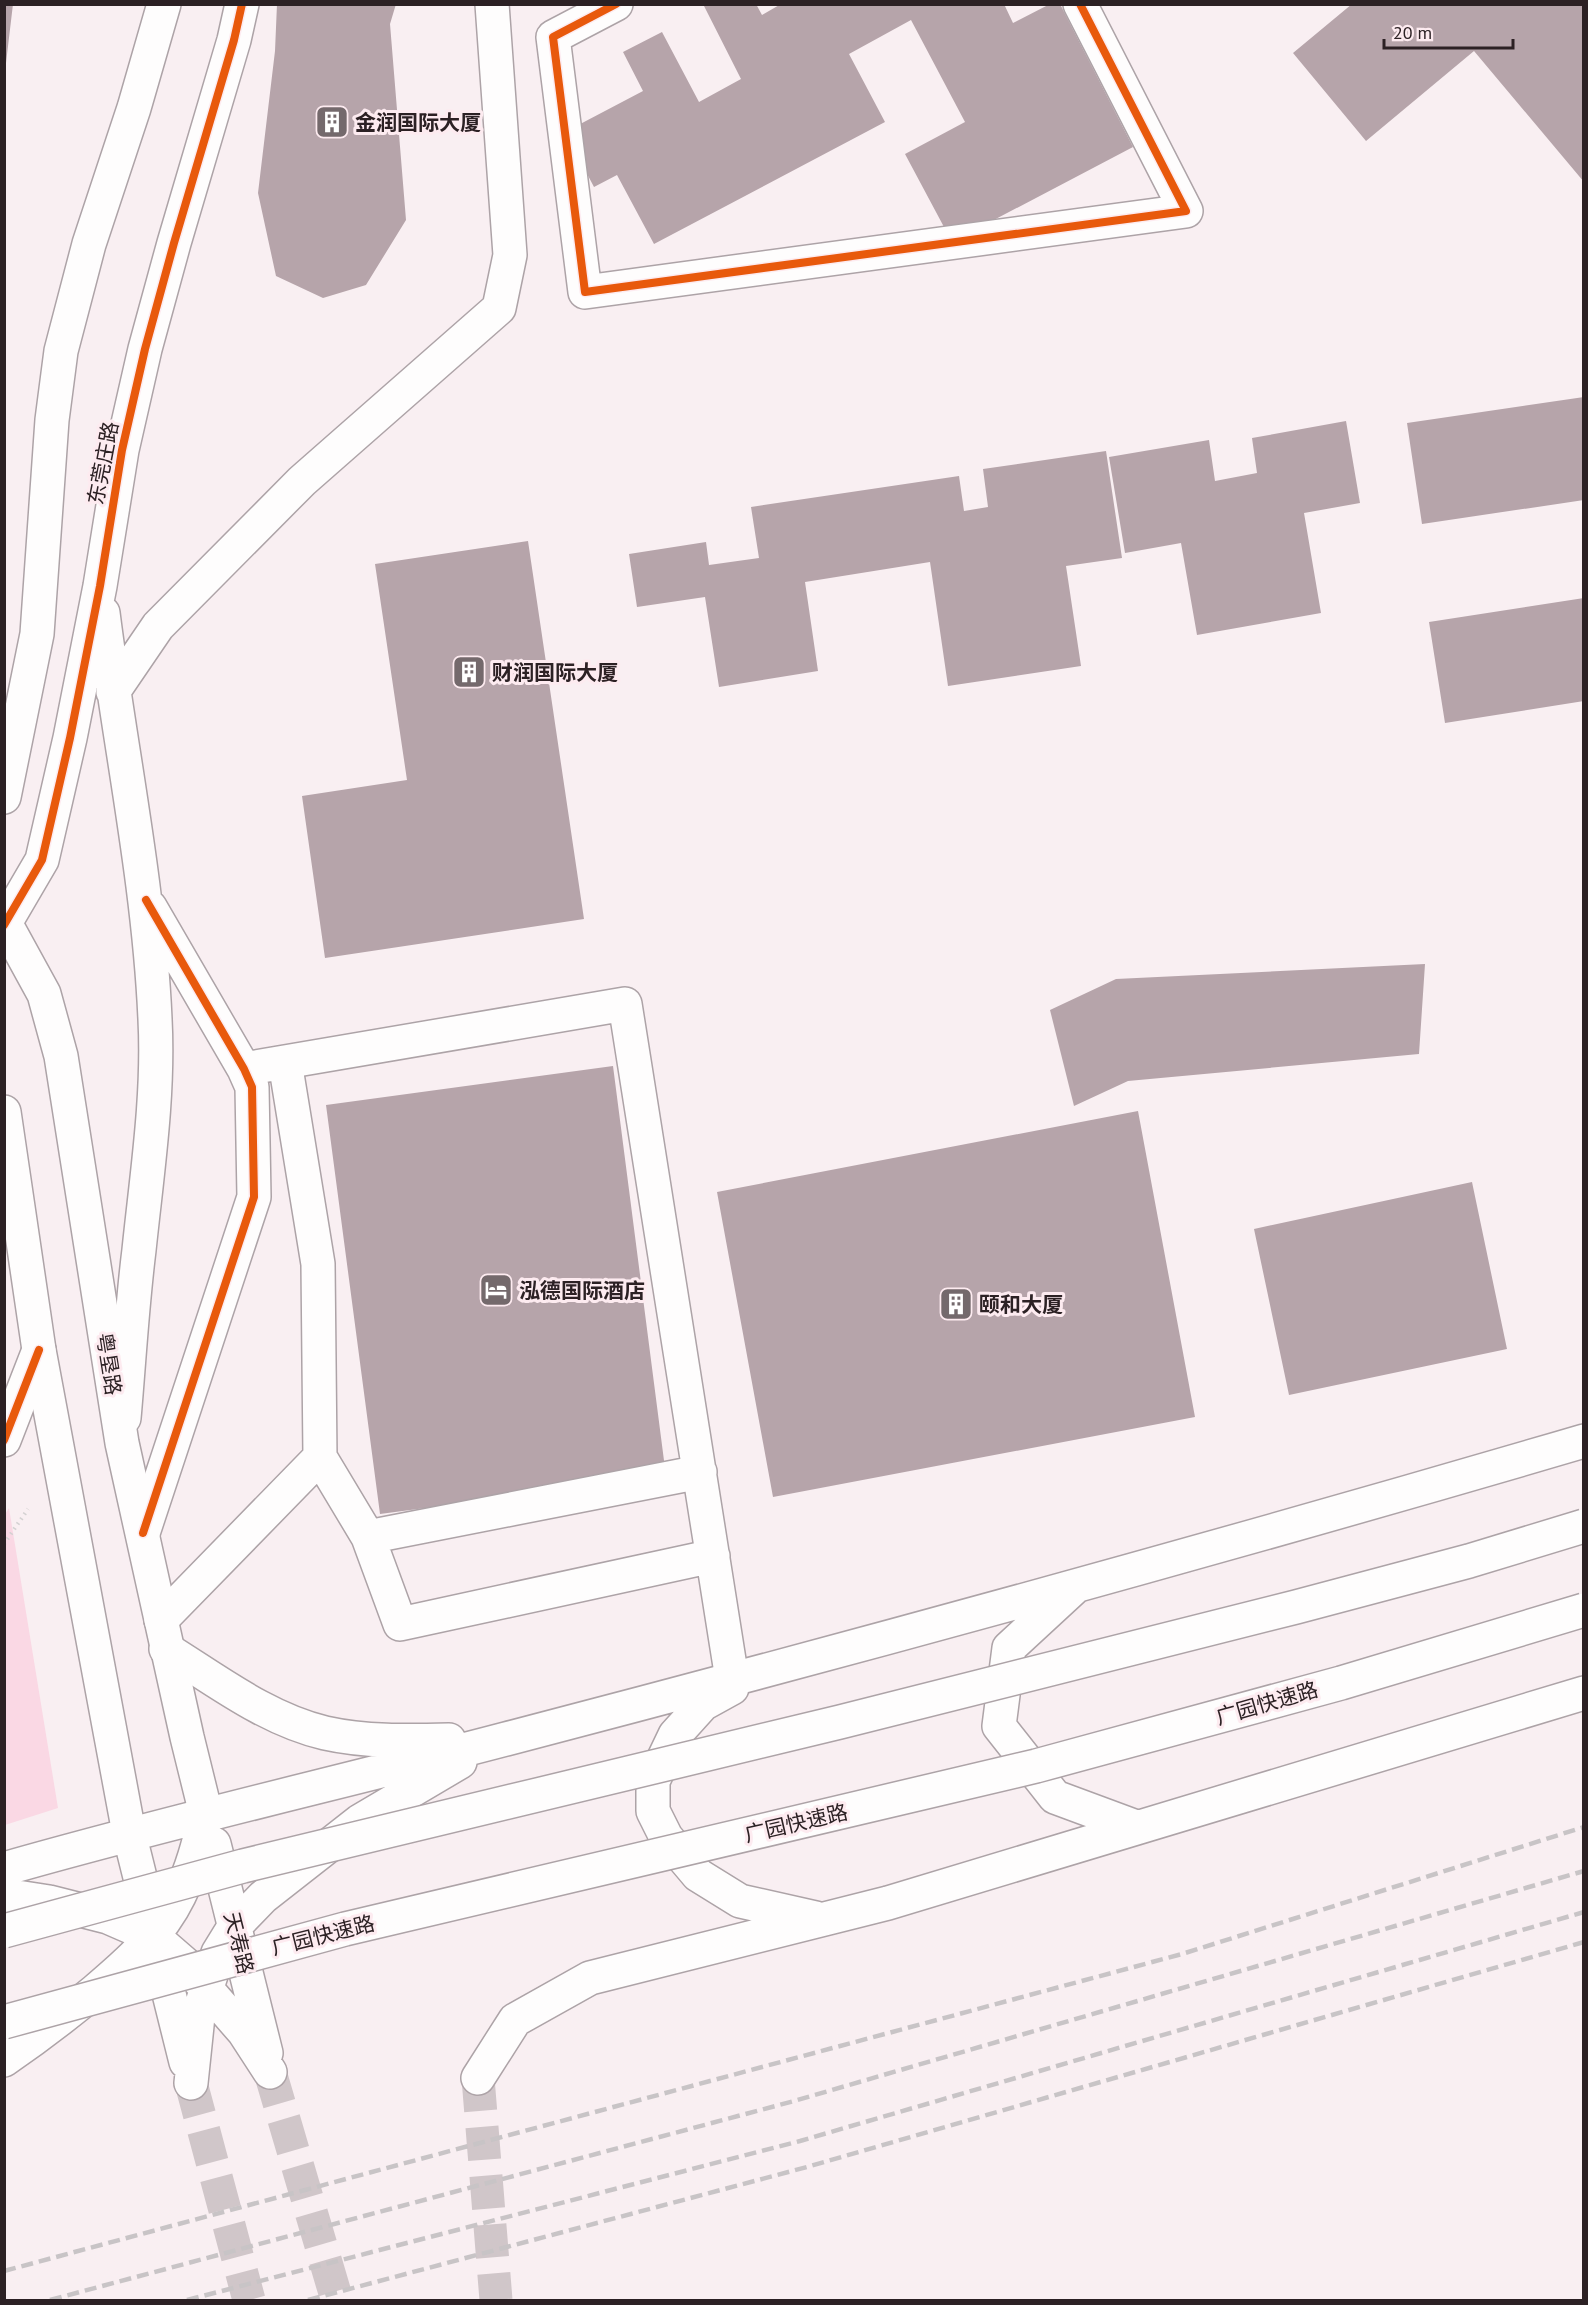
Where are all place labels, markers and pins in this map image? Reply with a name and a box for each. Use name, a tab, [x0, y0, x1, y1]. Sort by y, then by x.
building icon: 金润国际大厦	[314, 104, 350, 140]
place label: 金润国际大厦	[355, 109, 481, 136]
building icon: 财润国际大厦	[451, 654, 487, 690]
place label: 财润国际大厦	[492, 659, 618, 686]
hotel icon: 泓德国际酒店	[478, 1272, 514, 1308]
place label: 泓德国际酒店	[519, 1277, 645, 1304]
building icon: 颐和大厦	[938, 1286, 974, 1322]
place label: 颐和大厦	[979, 1291, 1063, 1318]

